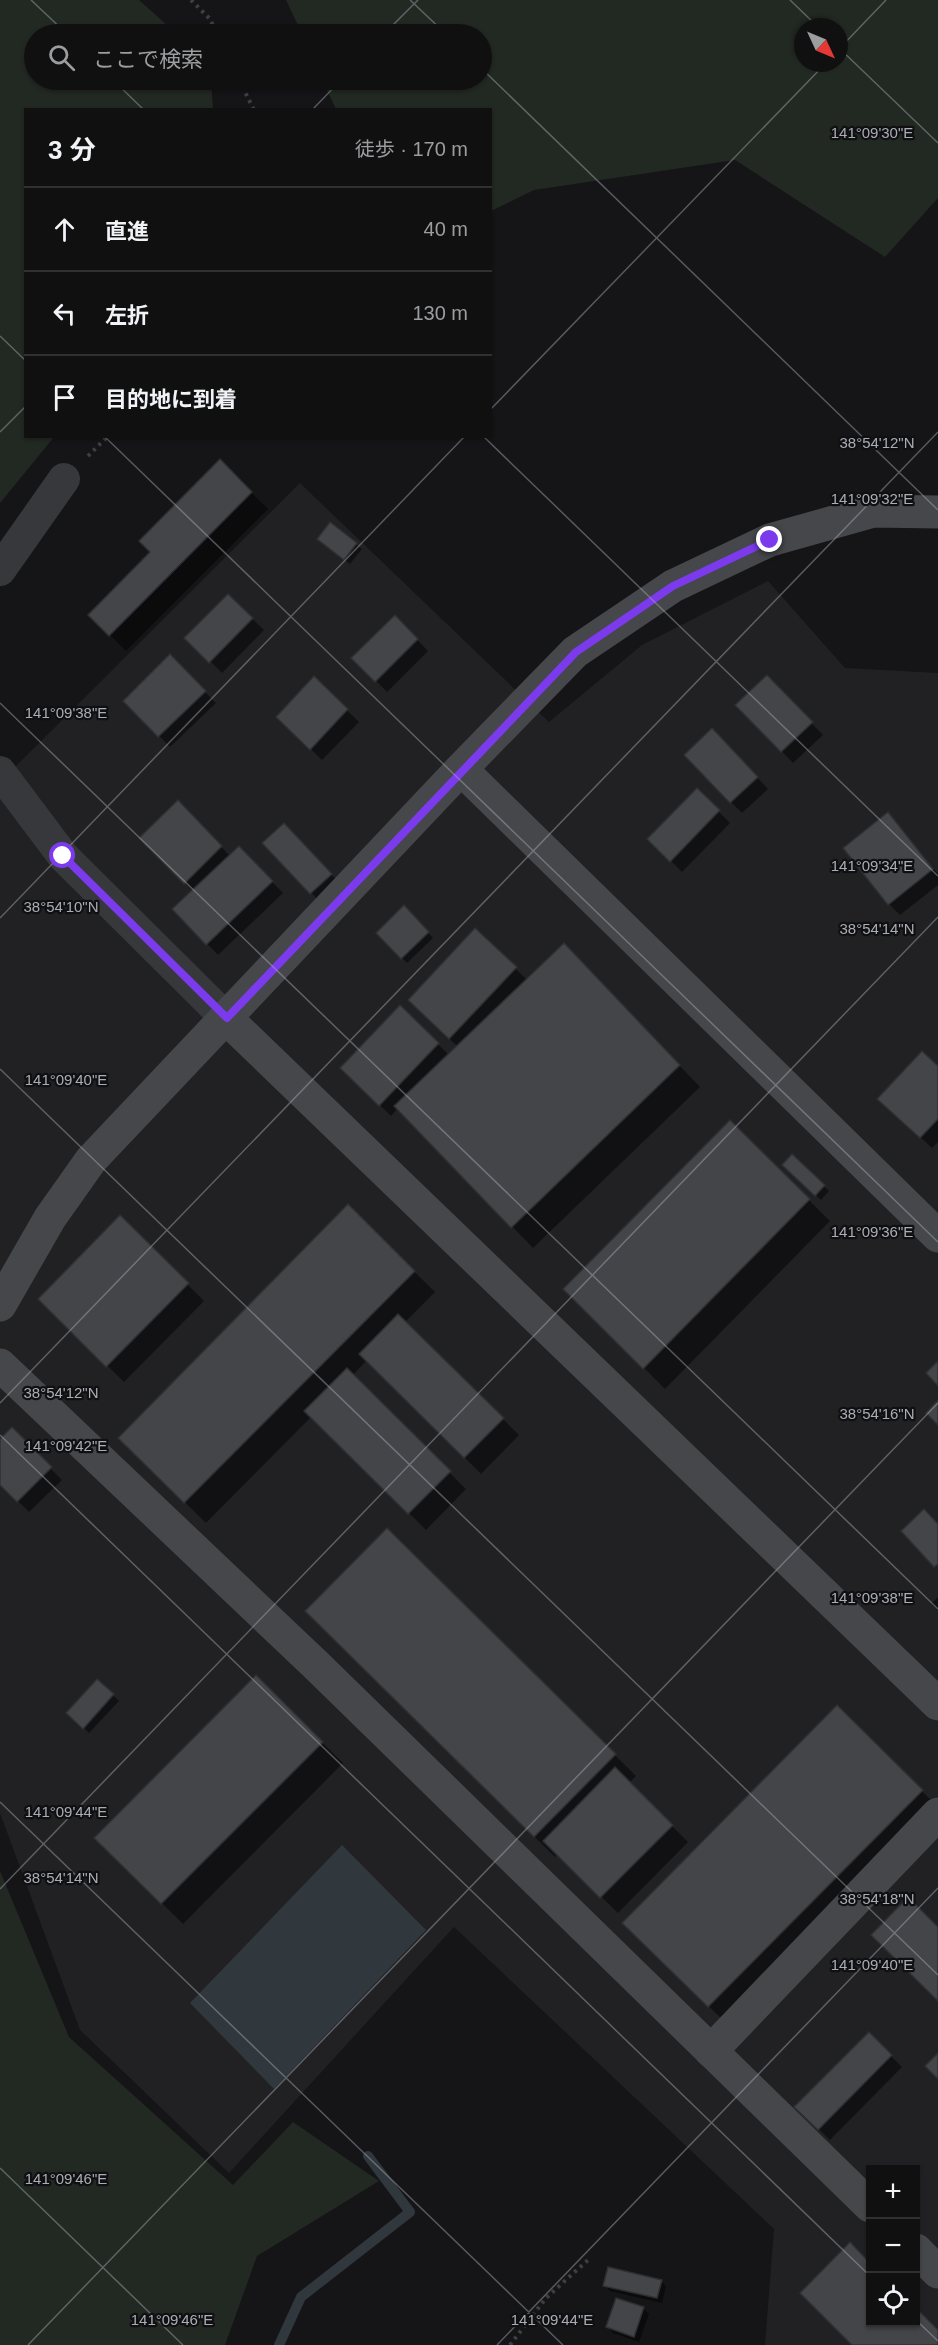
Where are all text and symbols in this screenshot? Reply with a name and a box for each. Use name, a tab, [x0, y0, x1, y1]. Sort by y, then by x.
north arrow	[794, 18, 848, 72]
search box	[24, 24, 492, 90]
icon: search	[45, 41, 78, 74]
text: ここで検索	[93, 47, 203, 72]
text: 141°09'30"E	[831, 124, 913, 141]
text: 3 分	[48, 135, 96, 165]
text: 徒歩 · 170 m	[355, 138, 468, 160]
icon: ahead	[48, 213, 81, 246]
text: 40 m	[424, 218, 468, 240]
text: 直進	[105, 219, 149, 244]
icon: left	[48, 297, 81, 330]
text: 130 m	[412, 302, 468, 324]
text: 左折	[105, 303, 149, 328]
icon: arrive	[48, 381, 81, 414]
text: 目的地に到着	[105, 387, 237, 412]
text: 38°54'12"N	[839, 434, 915, 451]
text: 141°09'32"E	[831, 490, 913, 507]
route end	[756, 526, 782, 552]
text: 141°09'38"E	[25, 704, 107, 721]
route start	[49, 842, 75, 868]
text: 141°09'34"E	[831, 857, 913, 874]
text: 38°54'10"N	[23, 898, 99, 915]
text: 38°54'14"N	[839, 920, 915, 937]
text: 141°09'40"E	[25, 1071, 107, 1088]
text: 141°09'36"E	[831, 1223, 913, 1240]
text: 38°54'12"N	[23, 1384, 99, 1401]
text: 38°54'16"N	[839, 1405, 915, 1422]
text: 141°09'42"E	[25, 1437, 107, 1454]
text: 141°09'38"E	[831, 1589, 913, 1606]
text: 141°09'44"E	[25, 1803, 107, 1820]
text: 38°54'14"N	[23, 1869, 99, 1886]
text: 38°54'18"N	[839, 1890, 915, 1907]
text: 141°09'40"E	[831, 1956, 913, 1973]
map controls	[866, 2165, 920, 2327]
button: +	[866, 2165, 920, 2219]
text: 141°09'46"E	[25, 2170, 107, 2187]
button: −	[866, 2219, 920, 2273]
button: locate	[866, 2273, 920, 2327]
text: 141°09'46"E	[131, 2311, 213, 2328]
text: 141°09'44"E	[511, 2311, 593, 2328]

